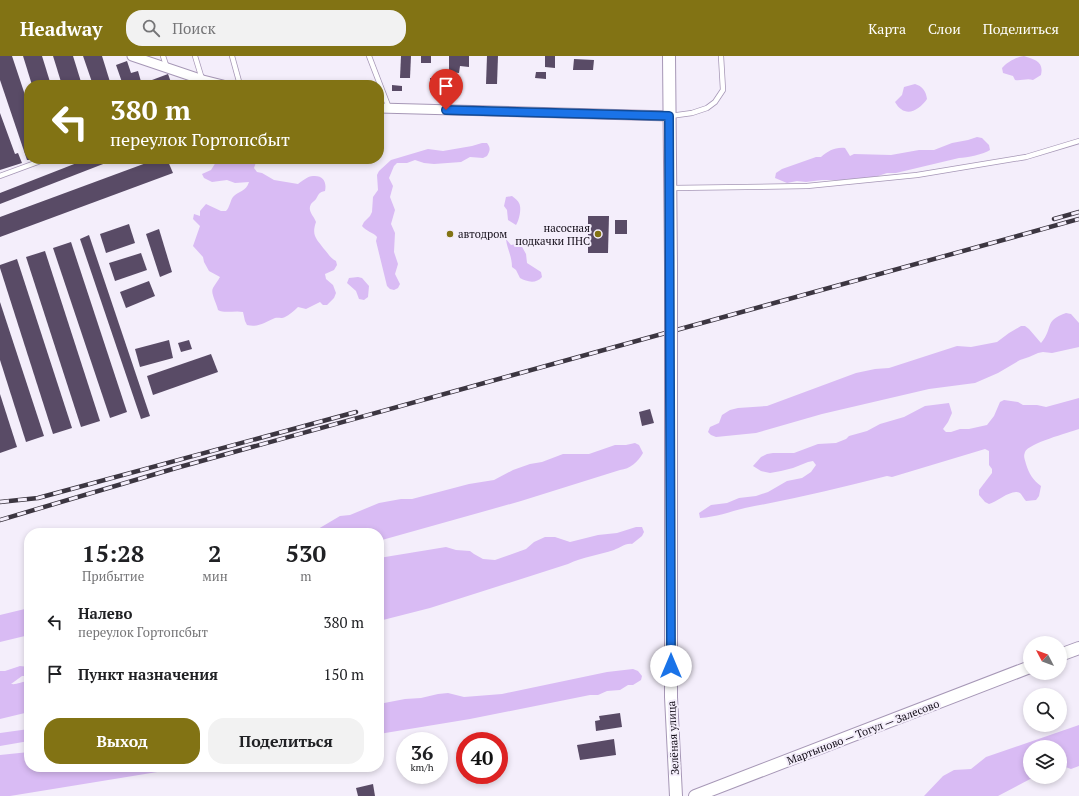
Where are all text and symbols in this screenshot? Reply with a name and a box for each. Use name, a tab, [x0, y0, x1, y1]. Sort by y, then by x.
search box	[126, 10, 406, 46]
text: Headway	[20, 16, 102, 41]
icon: search	[140, 17, 162, 39]
text: Поиск	[172, 18, 216, 38]
text: Карта	[868, 19, 906, 38]
text: Слои	[928, 19, 961, 38]
text: Поделиться	[983, 19, 1059, 38]
pin	[429, 69, 463, 110]
icon: arrive	[435, 75, 457, 97]
text: 380 m	[110, 91, 191, 128]
icon: left	[44, 96, 96, 148]
text: переулок Гортопсбыт	[110, 127, 290, 151]
place label: насосная подкачки ПНС	[515, 221, 590, 248]
place label: автодром	[458, 227, 507, 241]
marker: автодром	[445, 229, 455, 239]
marker: насосная подкачки ПНС	[593, 229, 603, 239]
text: 15:28	[82, 537, 144, 569]
text: 2	[208, 537, 222, 569]
text: 530	[285, 537, 326, 569]
text: Прибытие	[82, 567, 144, 585]
text: мин	[202, 567, 228, 585]
text: m	[300, 567, 311, 585]
text: Налево	[78, 603, 132, 623]
icon: left	[44, 611, 66, 633]
text: 380 m	[323, 612, 364, 632]
text: переулок Гортопсбыт	[78, 623, 208, 641]
north arrow	[1023, 636, 1067, 680]
map controls	[1023, 636, 1067, 784]
position arrow	[650, 645, 692, 687]
icon: arrive	[44, 663, 66, 685]
text: Пункт назначения	[78, 664, 218, 684]
text: 150 m	[323, 664, 364, 684]
button: search	[1023, 688, 1067, 732]
street label: Мартыново — Тогул — Залесово	[785, 696, 941, 768]
street label: Зелёная улица	[664, 700, 682, 775]
button: Выход	[44, 718, 200, 764]
button: Поделиться	[208, 718, 364, 764]
speed limit sign: 40	[456, 732, 508, 784]
text: 36	[411, 739, 433, 766]
button: layers	[1023, 740, 1067, 784]
text: km/h	[410, 761, 434, 774]

